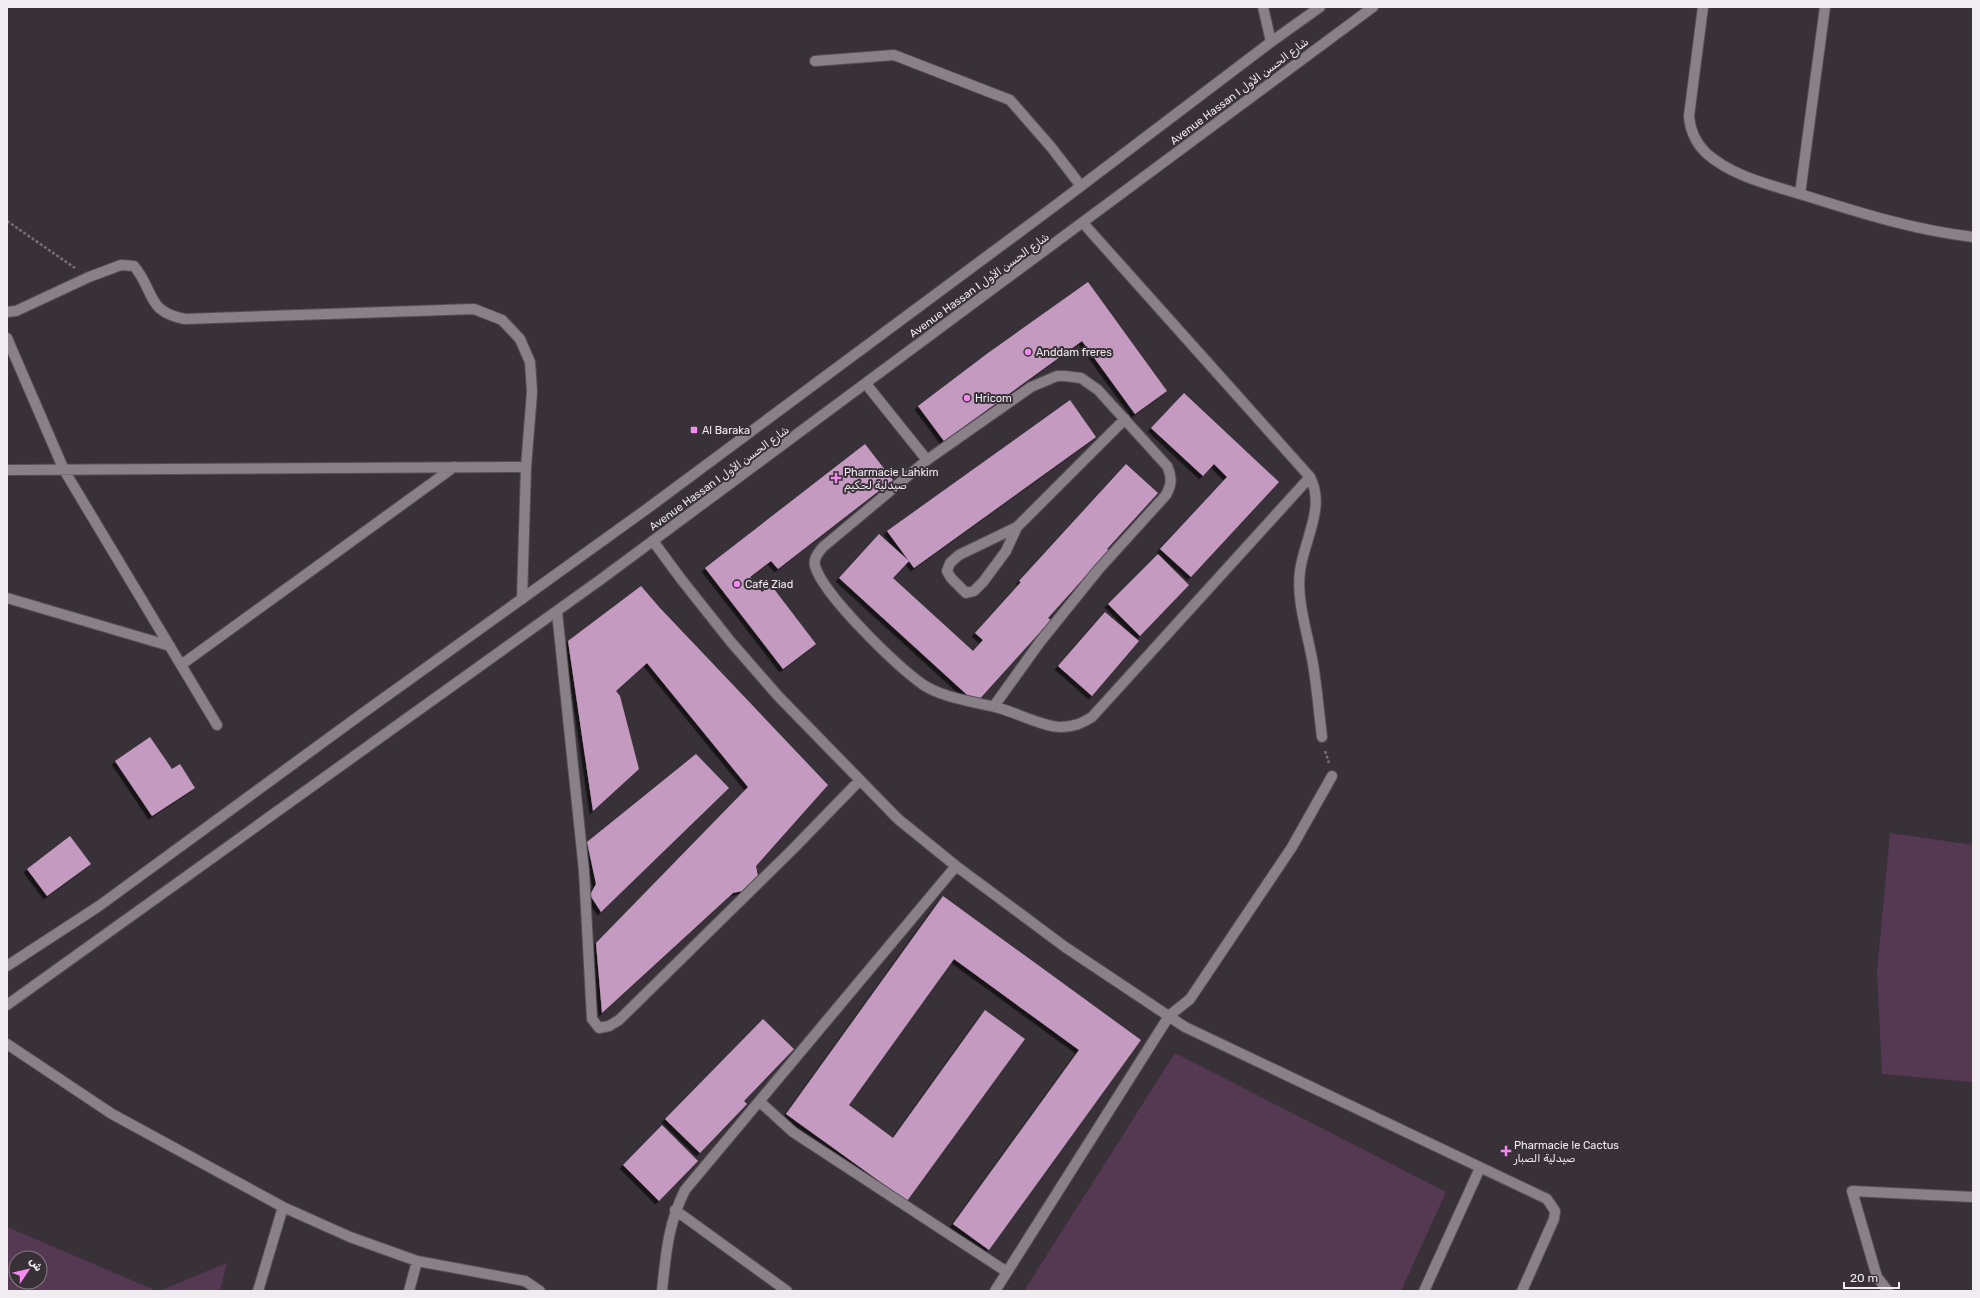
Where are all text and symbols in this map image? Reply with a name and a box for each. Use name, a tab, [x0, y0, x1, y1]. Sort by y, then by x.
street label: Avenue Hassan I شارع الحسن الأول	[1168, 35, 1312, 149]
street label: Avenue Hassan I شارع الحسن الأول	[907, 230, 1053, 342]
place label: Anddam freres	[1036, 346, 1112, 359]
marker: Anddam freres	[1023, 347, 1033, 357]
place label: Hricom	[975, 392, 1012, 405]
marker: Hricom	[962, 393, 972, 403]
street label: Avenue Hassan I شارع الحسن الأول	[647, 423, 793, 535]
place label: Al Baraka	[702, 424, 750, 437]
marker: Al Baraka	[689, 425, 699, 435]
place label: Pharmacie Lahkim صيدلية لحكيم	[844, 466, 939, 493]
marker: Pharmacie Lahkim صيدلية لحكيم	[831, 473, 841, 483]
place label: Café Ziad	[745, 578, 793, 591]
marker: Café Ziad	[732, 579, 742, 589]
place label: Pharmacie le Cactus صيدلية الصبار	[1513, 1139, 1619, 1165]
marker: Pharmacie le Cactus صيدلية الصبار	[1501, 1146, 1511, 1156]
north arrow	[8, 1250, 48, 1290]
text: ش	[26, 1255, 45, 1274]
scale bar	[1844, 1264, 1899, 1290]
text: 20 m	[1850, 1271, 1878, 1285]

